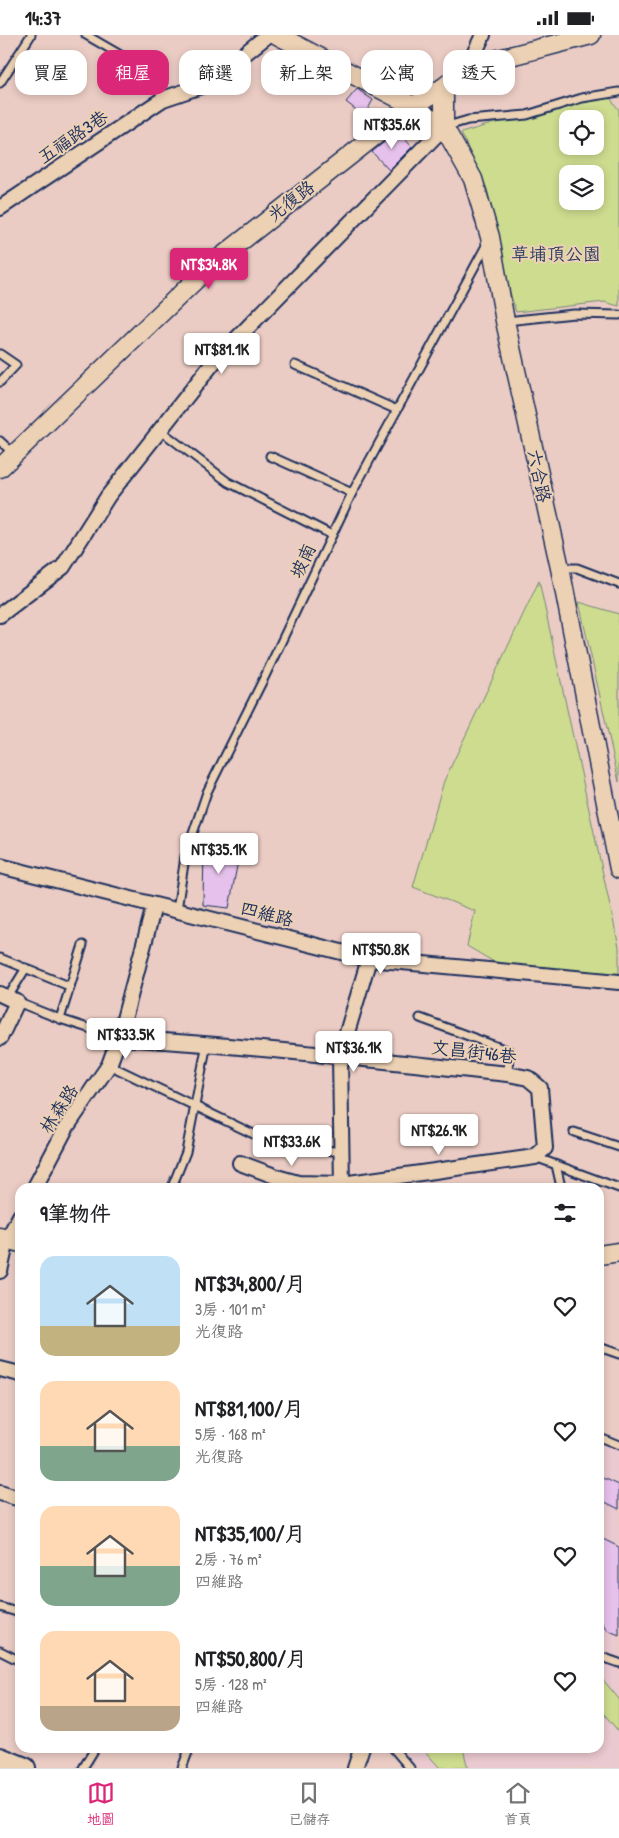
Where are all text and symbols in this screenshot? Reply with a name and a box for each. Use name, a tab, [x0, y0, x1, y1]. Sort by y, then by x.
text: 14:37	[25, 5, 61, 31]
chip: 買屋	[15, 50, 87, 95]
chip: 租屋	[97, 50, 169, 95]
chip: 篩選	[179, 50, 251, 95]
chip: 新上架	[261, 50, 351, 95]
chip: 公寓	[361, 50, 433, 95]
chip: 透天	[443, 50, 515, 95]
street label: 五福路3巷	[33, 104, 113, 169]
pin: NT$35.6K	[340, 107, 444, 150]
map controls	[559, 110, 604, 210]
button: locate	[559, 110, 604, 155]
text: NT$35.6K	[364, 113, 420, 135]
button: layers	[559, 165, 604, 210]
street label: 光復路	[262, 174, 320, 227]
park label: 草埔頂公園	[511, 241, 601, 266]
pin: NT$34.8K	[157, 247, 261, 290]
text: NT$34.8K	[181, 253, 237, 275]
pin: NT$81.1K	[170, 333, 274, 375]
text: NT$81.1K	[195, 338, 249, 360]
street label: 六合路	[522, 447, 557, 505]
street label: 坡南	[284, 539, 321, 582]
pin: NT$35.1K	[167, 833, 271, 875]
text: NT$35.1K	[191, 838, 247, 860]
street label: 四維路	[238, 895, 296, 932]
pin: NT$50.8K	[329, 933, 433, 975]
text: NT$50.8K	[353, 938, 409, 960]
pin: NT$33.5K	[74, 1017, 178, 1060]
text: NT$33.5K	[97, 1023, 155, 1045]
pin: NT$36.1K	[302, 1031, 406, 1073]
street label: 文昌街46巷	[430, 1034, 518, 1069]
text: NT$36.1K	[326, 1036, 382, 1058]
street label: 林森路	[33, 1079, 84, 1138]
pin: NT$26.9K	[387, 1113, 491, 1156]
text: NT$26.9K	[411, 1119, 467, 1141]
pin: NT$33.6K	[240, 1125, 344, 1167]
text: NT$33.6K	[264, 1130, 320, 1152]
text: 9筆物件	[40, 1199, 111, 1228]
icon: filters	[551, 1199, 579, 1227]
text: NT$34,800/月	[195, 1269, 306, 1298]
icon: home	[80, 1276, 140, 1336]
icon: heart	[551, 1292, 579, 1320]
text: 3房 · 101 m²	[195, 1298, 266, 1320]
text: 光復路	[195, 1320, 243, 1342]
text: NT$81,100/月	[195, 1394, 304, 1423]
icon: home	[80, 1401, 140, 1461]
icon: heart	[551, 1417, 579, 1445]
text: 5房 · 168 m²	[195, 1423, 266, 1445]
text: 光復路	[195, 1445, 243, 1467]
text: NT$35,100/月	[195, 1519, 306, 1548]
icon: home	[80, 1526, 140, 1586]
icon: heart	[551, 1542, 579, 1570]
text: 2房 · 76 m²	[195, 1548, 262, 1570]
text: 四維路	[195, 1570, 243, 1592]
text: NT$50,800/月	[195, 1644, 307, 1673]
icon: home	[80, 1651, 140, 1711]
icon: heart	[551, 1667, 579, 1695]
text: 5房 · 128 m²	[195, 1673, 267, 1695]
text: 四維路	[195, 1695, 243, 1717]
tab: 地圖	[87, 1779, 115, 1828]
tab: 已儲存	[288, 1779, 330, 1828]
tab: 首頁	[504, 1779, 532, 1828]

